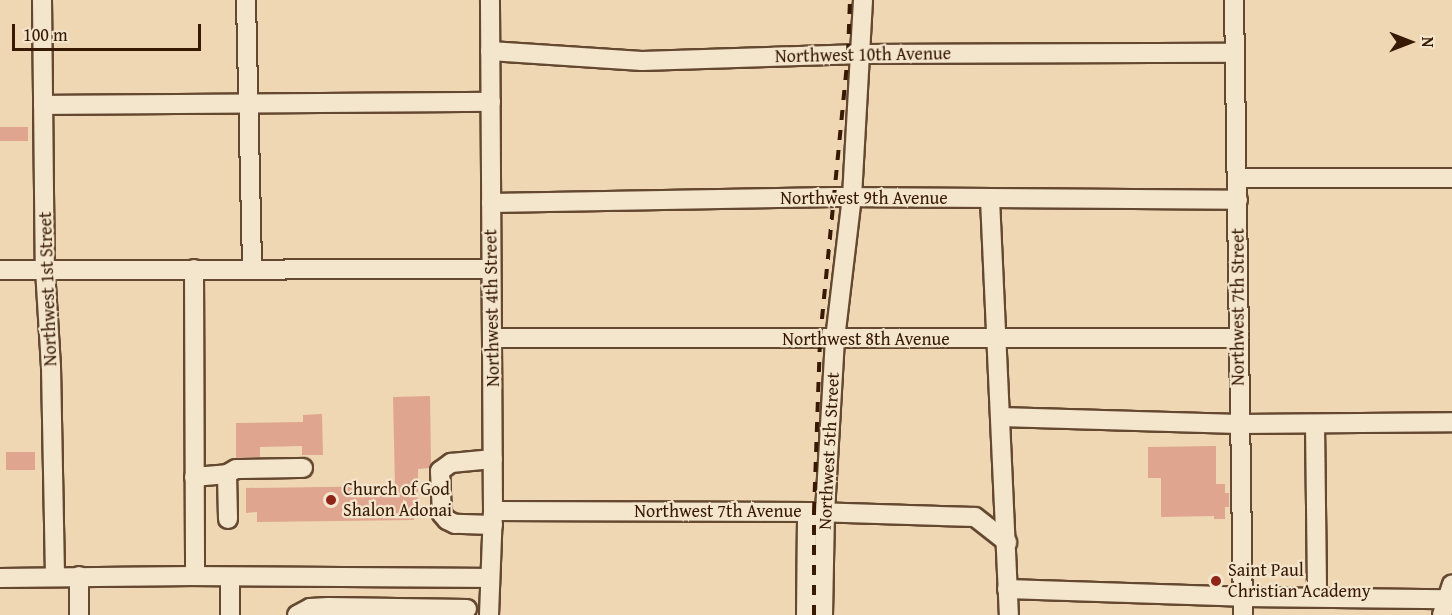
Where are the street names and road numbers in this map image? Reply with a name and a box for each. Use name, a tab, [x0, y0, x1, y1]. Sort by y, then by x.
street label: Northwest 10th Avenue	[775, 43, 951, 67]
street label: Northwest 9th Avenue	[780, 187, 948, 209]
street label: Northwest 1st Street	[35, 211, 61, 367]
street label: Northwest 7th Street	[1227, 228, 1249, 386]
street label: Northwest 4th Street	[480, 229, 504, 387]
street label: Northwest 8th Avenue	[782, 328, 950, 350]
street label: Northwest 5th Street	[814, 372, 844, 530]
street label: Northwest 7th Avenue	[634, 500, 802, 522]

